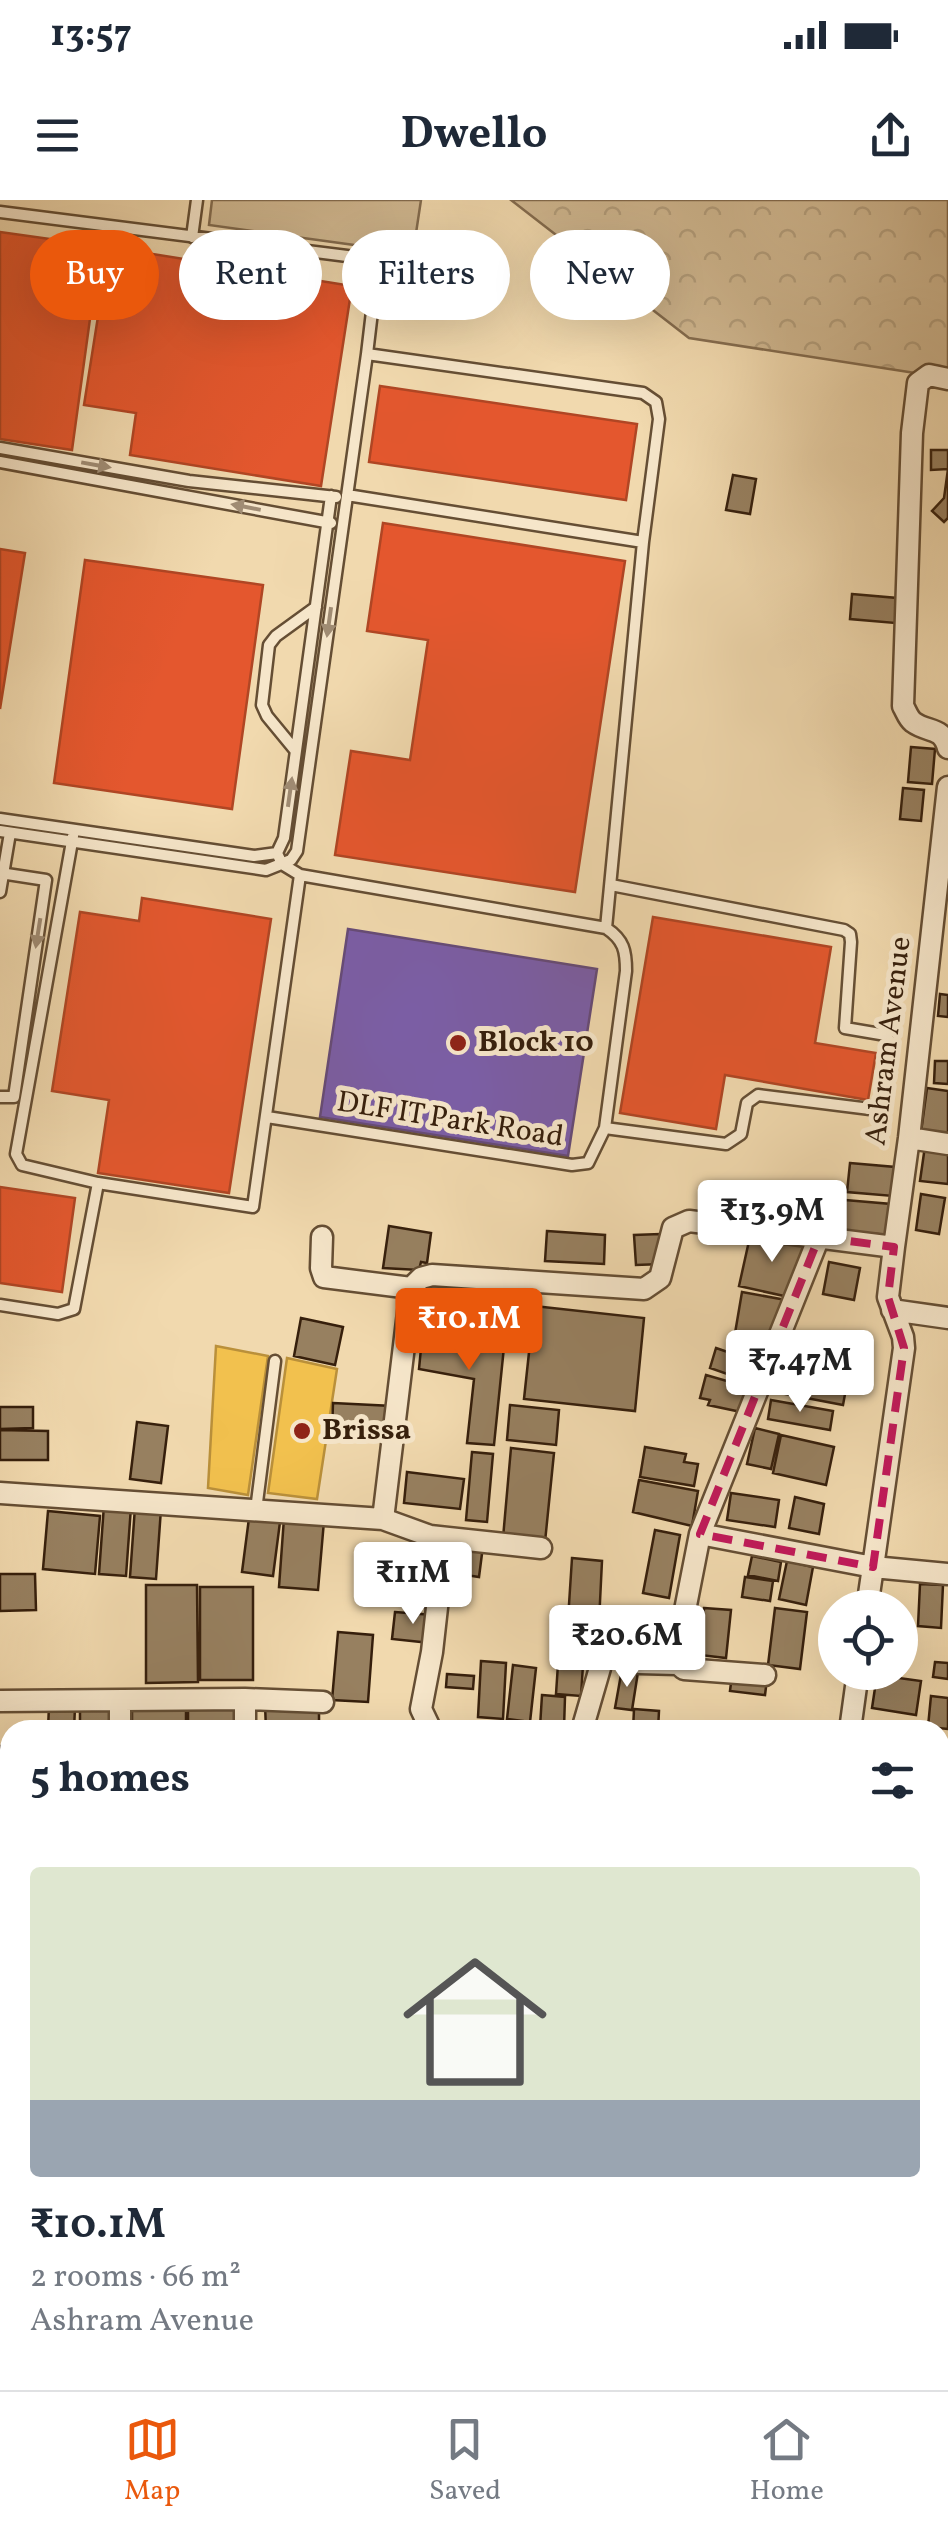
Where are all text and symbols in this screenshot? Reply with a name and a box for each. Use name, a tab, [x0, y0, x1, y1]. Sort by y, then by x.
text: 13:57	[50, 9, 132, 62]
text: Dwello	[400, 104, 548, 167]
icon: menu	[30, 108, 85, 163]
icon: share	[863, 108, 918, 163]
chip: Buy	[30, 230, 159, 320]
chip: Rent	[179, 230, 322, 320]
chip: Filters	[342, 230, 510, 320]
chip: New	[530, 230, 670, 320]
one-way arrow	[81, 458, 112, 473]
one-way arrow	[231, 499, 262, 515]
one-way arrow	[321, 607, 337, 638]
one-way arrow	[282, 775, 298, 807]
one-way arrow	[30, 918, 46, 949]
street label: Ashram Avenue	[855, 934, 923, 1148]
place label: Block 10	[478, 1022, 594, 1064]
marker: Block 10	[447, 1032, 469, 1054]
street label: DLF IT Park Road	[334, 1081, 566, 1159]
pin: ₹13.9M	[691, 1180, 853, 1265]
text: ₹13.9M	[720, 1190, 824, 1234]
pin: ₹10.1M	[388, 1288, 550, 1373]
text: ₹10.1M	[417, 1298, 521, 1342]
pin: ₹7.47M	[719, 1330, 881, 1415]
text: ₹7.47M	[748, 1340, 852, 1384]
place label: Brissa	[322, 1410, 411, 1452]
marker: Brissa	[291, 1420, 313, 1442]
pin: ₹11M	[354, 1542, 472, 1627]
text: ₹11M	[376, 1552, 450, 1596]
map controls	[818, 1590, 918, 1690]
button: locate	[818, 1590, 918, 1690]
pin: ₹20.6M	[546, 1605, 708, 1690]
text: ₹20.6M	[571, 1615, 683, 1659]
text: 5 homes	[30, 1751, 190, 1810]
icon: filters	[865, 1753, 920, 1808]
icon: home	[385, 1932, 565, 2112]
text: ₹10.1M	[30, 2197, 165, 2256]
text: 2 rooms · 66 m²	[30, 2256, 241, 2300]
text: Ashram Avenue	[30, 2300, 254, 2344]
tab: Map	[124, 2412, 180, 2511]
tab: Saved	[429, 2412, 501, 2511]
tab: Home	[750, 2412, 824, 2511]

